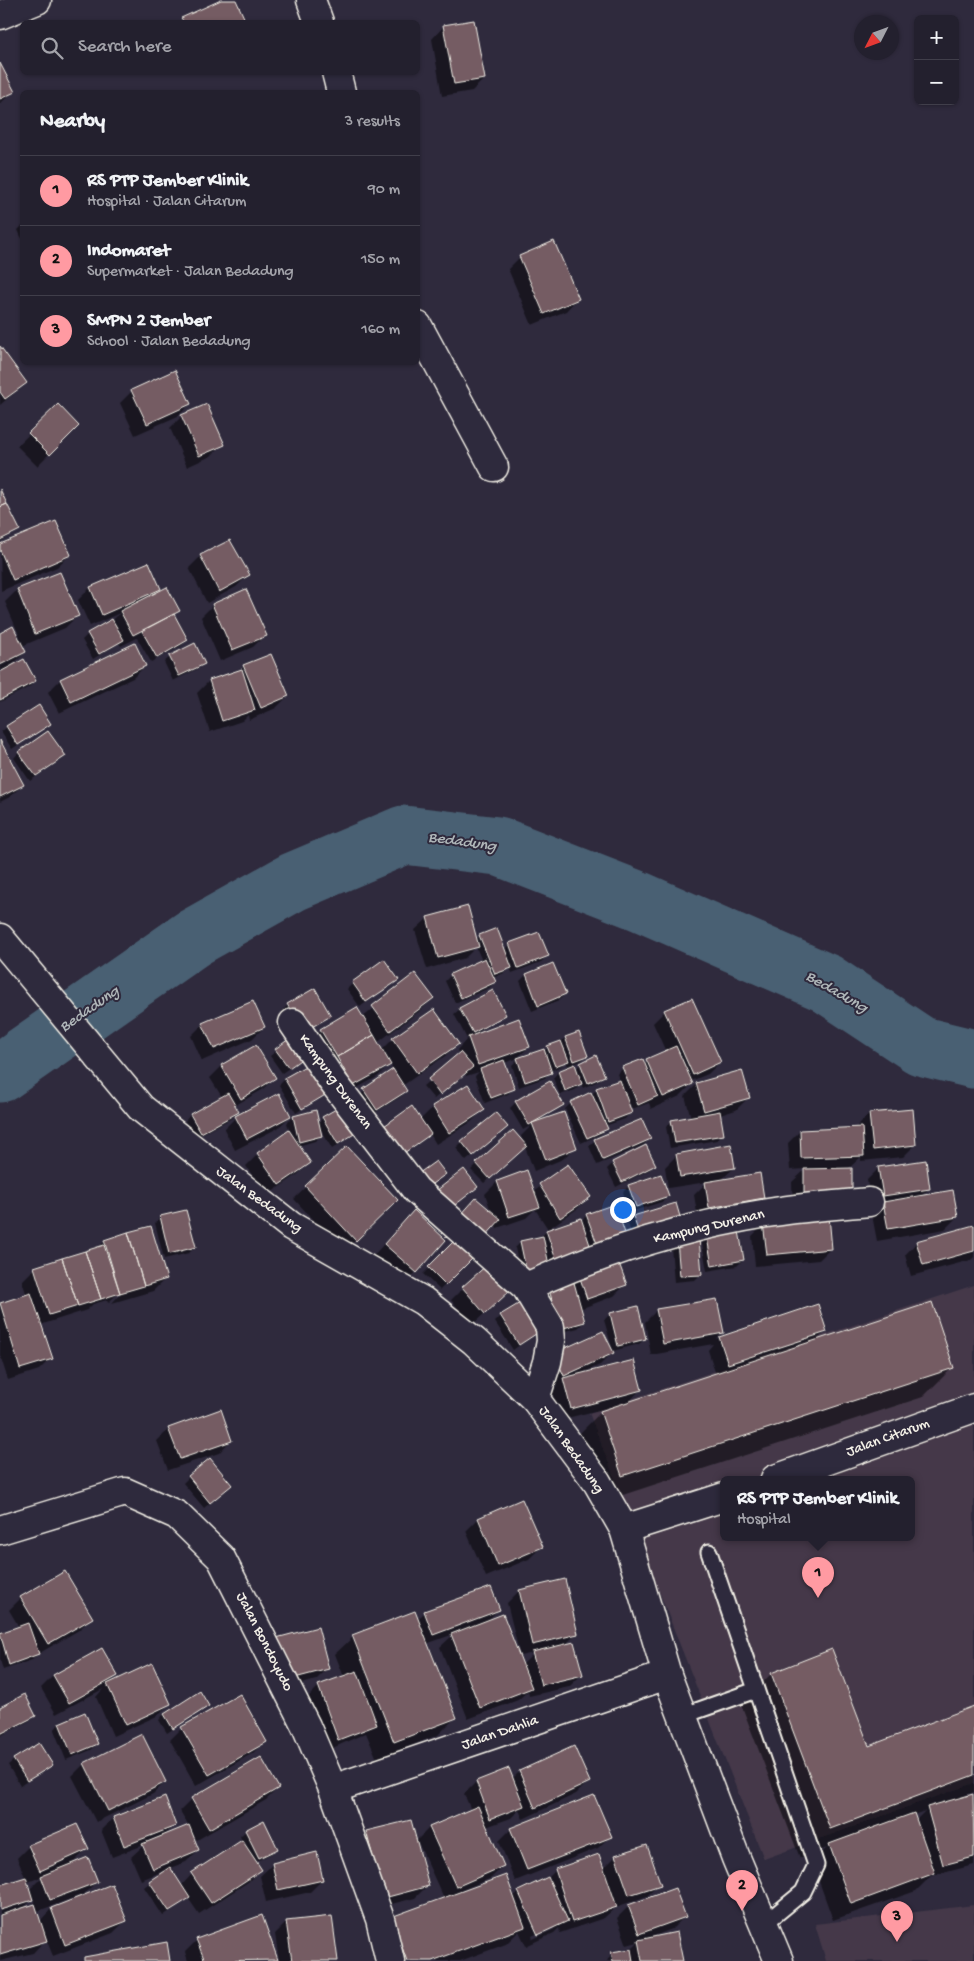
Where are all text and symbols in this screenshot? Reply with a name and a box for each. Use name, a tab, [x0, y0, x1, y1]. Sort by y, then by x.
north arrow	[854, 15, 899, 60]
map controls	[914, 15, 959, 105]
button: +	[914, 15, 959, 60]
search box	[20, 20, 420, 75]
icon: search	[38, 34, 66, 62]
text: Search here	[78, 36, 172, 59]
button: −	[914, 60, 959, 105]
text: Nearby	[40, 110, 105, 135]
text: 3 results	[345, 113, 400, 132]
text: RS PTP Jember Klinik	[87, 170, 248, 193]
text: 1	[53, 181, 59, 200]
text: 90 m	[368, 181, 400, 200]
text: Hospital · Jalan Citarum	[87, 193, 246, 212]
text: Indomaret	[87, 240, 170, 263]
text: 2	[52, 251, 60, 270]
text: 150 m	[361, 251, 400, 270]
text: Supermarket · Jalan Bedadung	[87, 263, 294, 282]
text: SMPN 2 Jember	[87, 310, 210, 333]
text: 3	[52, 321, 60, 340]
text: 160 m	[361, 321, 400, 340]
text: School · Jalan Bedadung	[87, 333, 251, 352]
water label: Bedadung	[427, 829, 498, 857]
water label: Bedadung	[802, 968, 871, 1019]
water label: Bedadung	[57, 982, 124, 1037]
street label: Kampung Durenan	[294, 1031, 376, 1133]
street label: Jalan Bedadung	[212, 1163, 306, 1237]
your location	[610, 1197, 636, 1223]
street label: Kampung Durenan	[652, 1205, 766, 1249]
street label: Jalan Bedadung	[534, 1403, 608, 1497]
street label: Jalan Citarum	[844, 1414, 932, 1461]
popup	[720, 1476, 915, 1541]
text: RS PTP Jember Klinik	[737, 1488, 898, 1511]
text: Hospital	[737, 1511, 791, 1530]
pin: 1	[802, 1557, 834, 1598]
street label: Jalan Bondoyudo	[231, 1589, 297, 1695]
street label: Jalan Dahlia	[459, 1711, 541, 1754]
pin: 2	[726, 1870, 758, 1911]
pin: 3	[881, 1901, 913, 1942]

